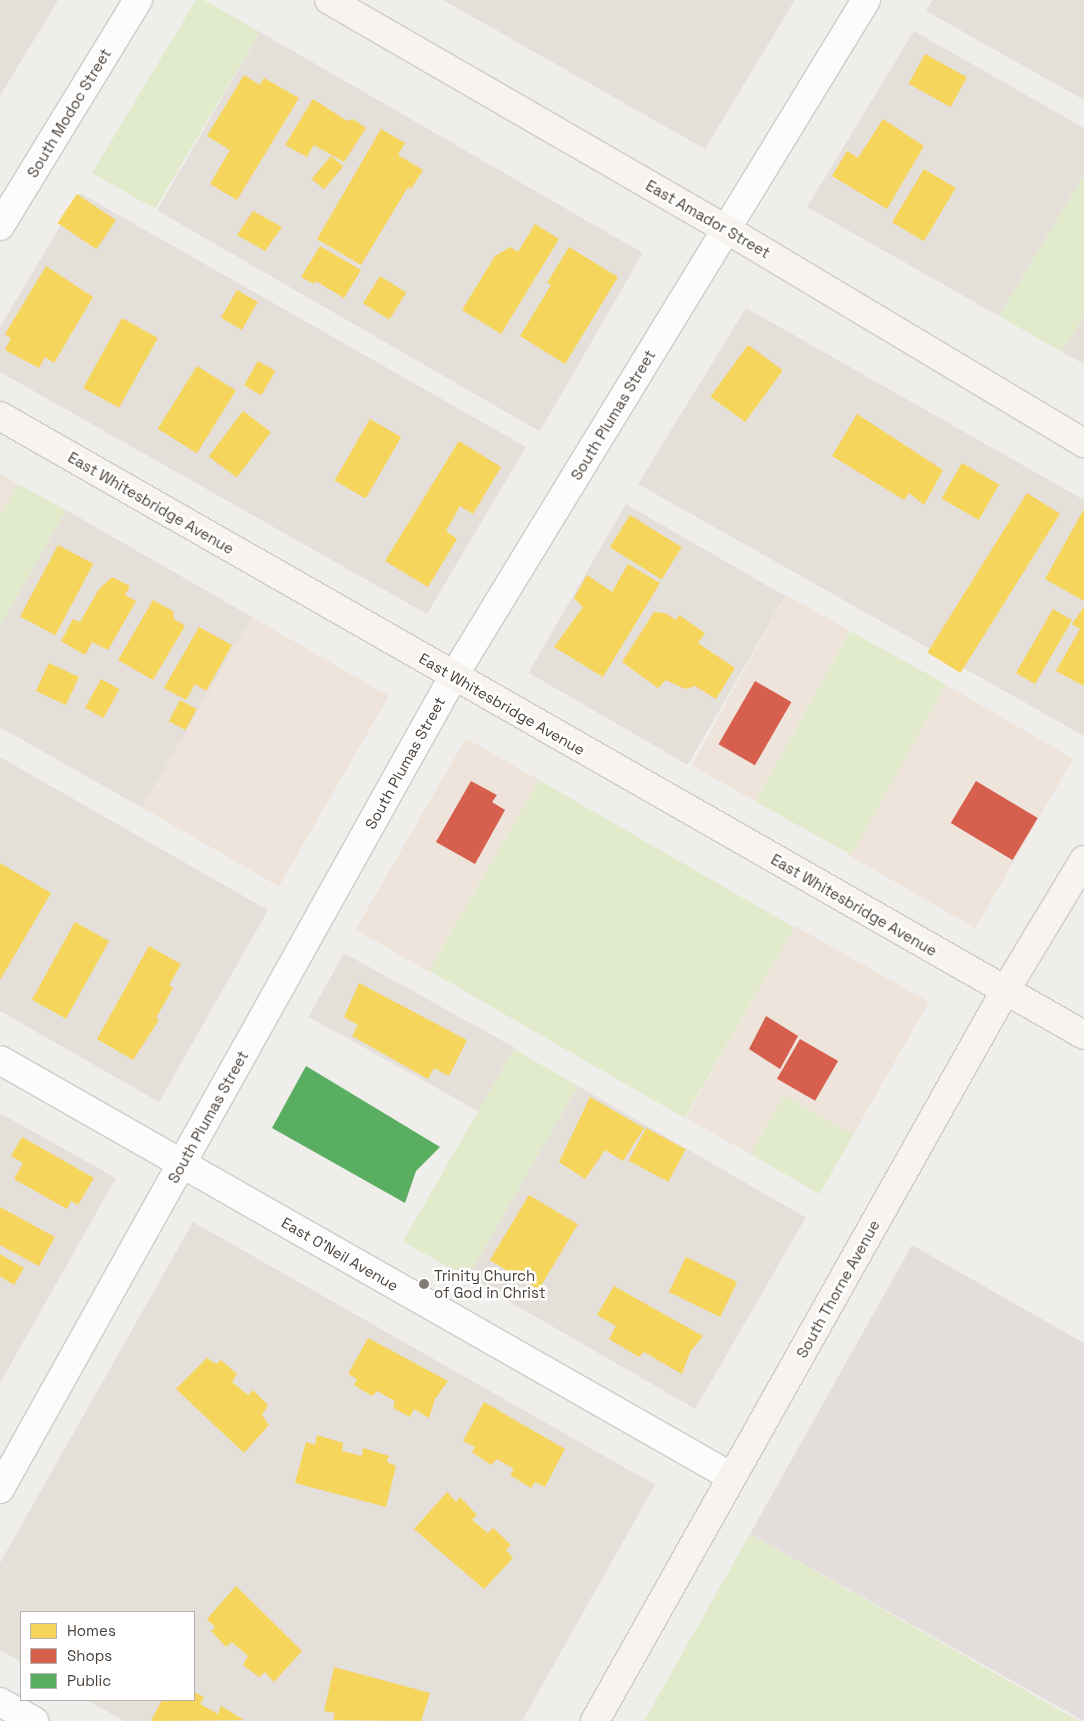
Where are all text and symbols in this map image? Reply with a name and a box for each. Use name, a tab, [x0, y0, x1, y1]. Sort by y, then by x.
street label: South Modoc Street	[23, 45, 115, 181]
street label: East Amador Street	[643, 176, 773, 262]
street label: South Plumas Street	[567, 347, 659, 483]
street label: East Whitesbridge Avenue	[65, 448, 237, 558]
street label: East Whitesbridge Avenue	[416, 649, 588, 759]
street label: South Plumas Street	[361, 694, 449, 832]
street label: East Whitesbridge Avenue	[768, 850, 940, 960]
street label: South Plumas Street	[164, 1048, 252, 1186]
street label: East O'Neil Avenue	[278, 1213, 402, 1295]
street label: South Thorne Avenue	[792, 1217, 884, 1361]
place label: Trinity Church of God in Christ	[434, 1266, 546, 1301]
marker: Trinity Church of God in Christ	[418, 1278, 430, 1290]
legend	[20, 1611, 195, 1701]
text: Homes	[67, 1621, 116, 1640]
text: Shops	[67, 1646, 112, 1665]
text: Public	[67, 1671, 111, 1690]

